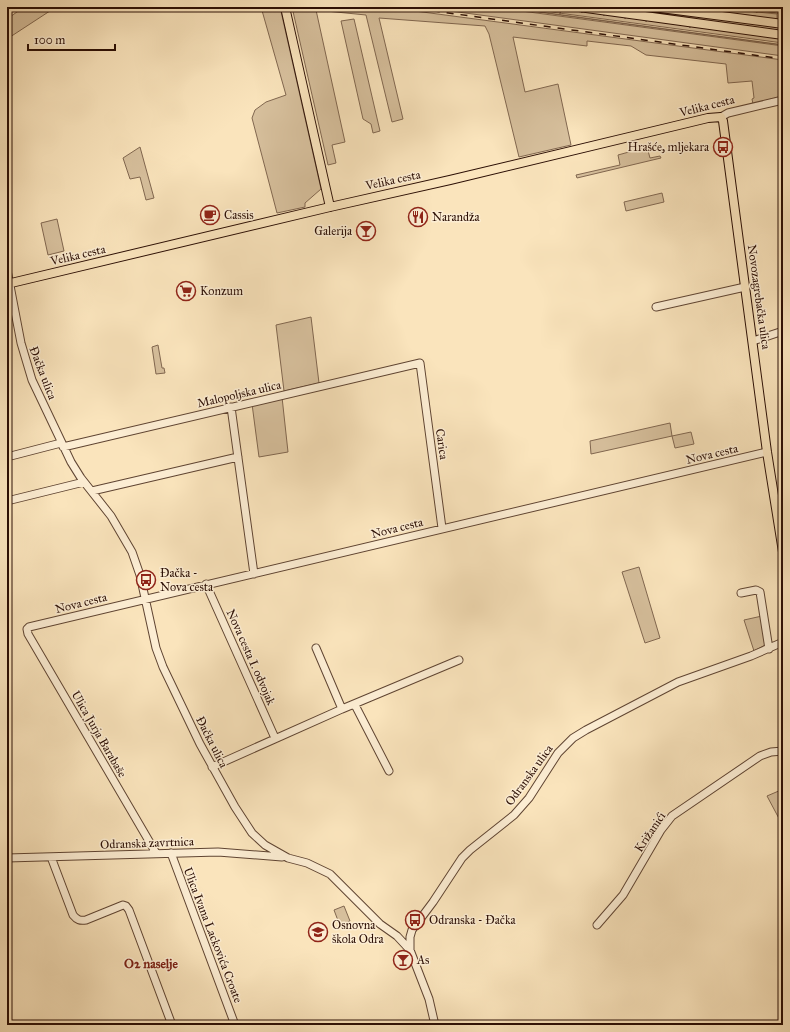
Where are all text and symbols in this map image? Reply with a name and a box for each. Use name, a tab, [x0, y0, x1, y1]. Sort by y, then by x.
scale bar	[28, 26, 115, 52]
text: 100 m	[34, 33, 65, 47]
street label: Velika cesta	[677, 92, 737, 120]
bus stop icon: Hrašće, mljekara	[712, 136, 734, 158]
place label: Hrašće, mljekara	[628, 140, 710, 154]
street label: Velika cesta	[363, 167, 423, 193]
cafe icon: Cassis	[199, 204, 221, 226]
restaurant icon: Narandža	[407, 206, 429, 228]
place label: Cassis	[224, 208, 254, 222]
place label: Narandža	[432, 210, 481, 224]
bar icon: Galerija	[355, 220, 377, 242]
place label: Galerija	[314, 224, 353, 238]
street label: Velika cesta	[48, 242, 108, 268]
street label: Novozagrebačka ulica	[744, 244, 773, 351]
supermarket icon: Konzum	[175, 280, 197, 302]
place label: Konzum	[200, 284, 243, 298]
street label: Đačka ulica	[26, 344, 60, 402]
street label: Malopoljska ulica	[196, 377, 283, 410]
street label: Carica	[433, 428, 451, 461]
street label: Nova cesta	[685, 441, 740, 467]
street label: Nova cesta	[370, 515, 425, 541]
place label: Đačka - Nova cesta	[160, 566, 214, 594]
bus stop icon: Đačka - Nova cesta	[135, 569, 157, 591]
street label: Nova cesta	[54, 590, 109, 616]
street label: Nova cesta I. odvojak	[224, 607, 279, 707]
street label: Ulica Jurja Barabaše	[68, 688, 129, 780]
street label: Đačka ulica	[193, 714, 231, 771]
street label: Odranska ulica	[502, 741, 556, 808]
street label: Križanići	[632, 809, 669, 855]
street label: Odranska zavrtnica	[100, 834, 195, 852]
street label: Ulica Ivana Lackovića Croate	[181, 865, 245, 1005]
bus stop icon: Odranska - Đačka	[404, 909, 426, 931]
place label: Odranska - Đačka	[429, 913, 516, 927]
place label: Osnovna škola Odra	[332, 918, 384, 946]
school or university icon: Osnovna škola Odra	[307, 921, 329, 943]
bar icon: As	[392, 949, 414, 971]
place label: As	[416, 953, 429, 967]
district label: O2 naselje	[124, 956, 179, 972]

